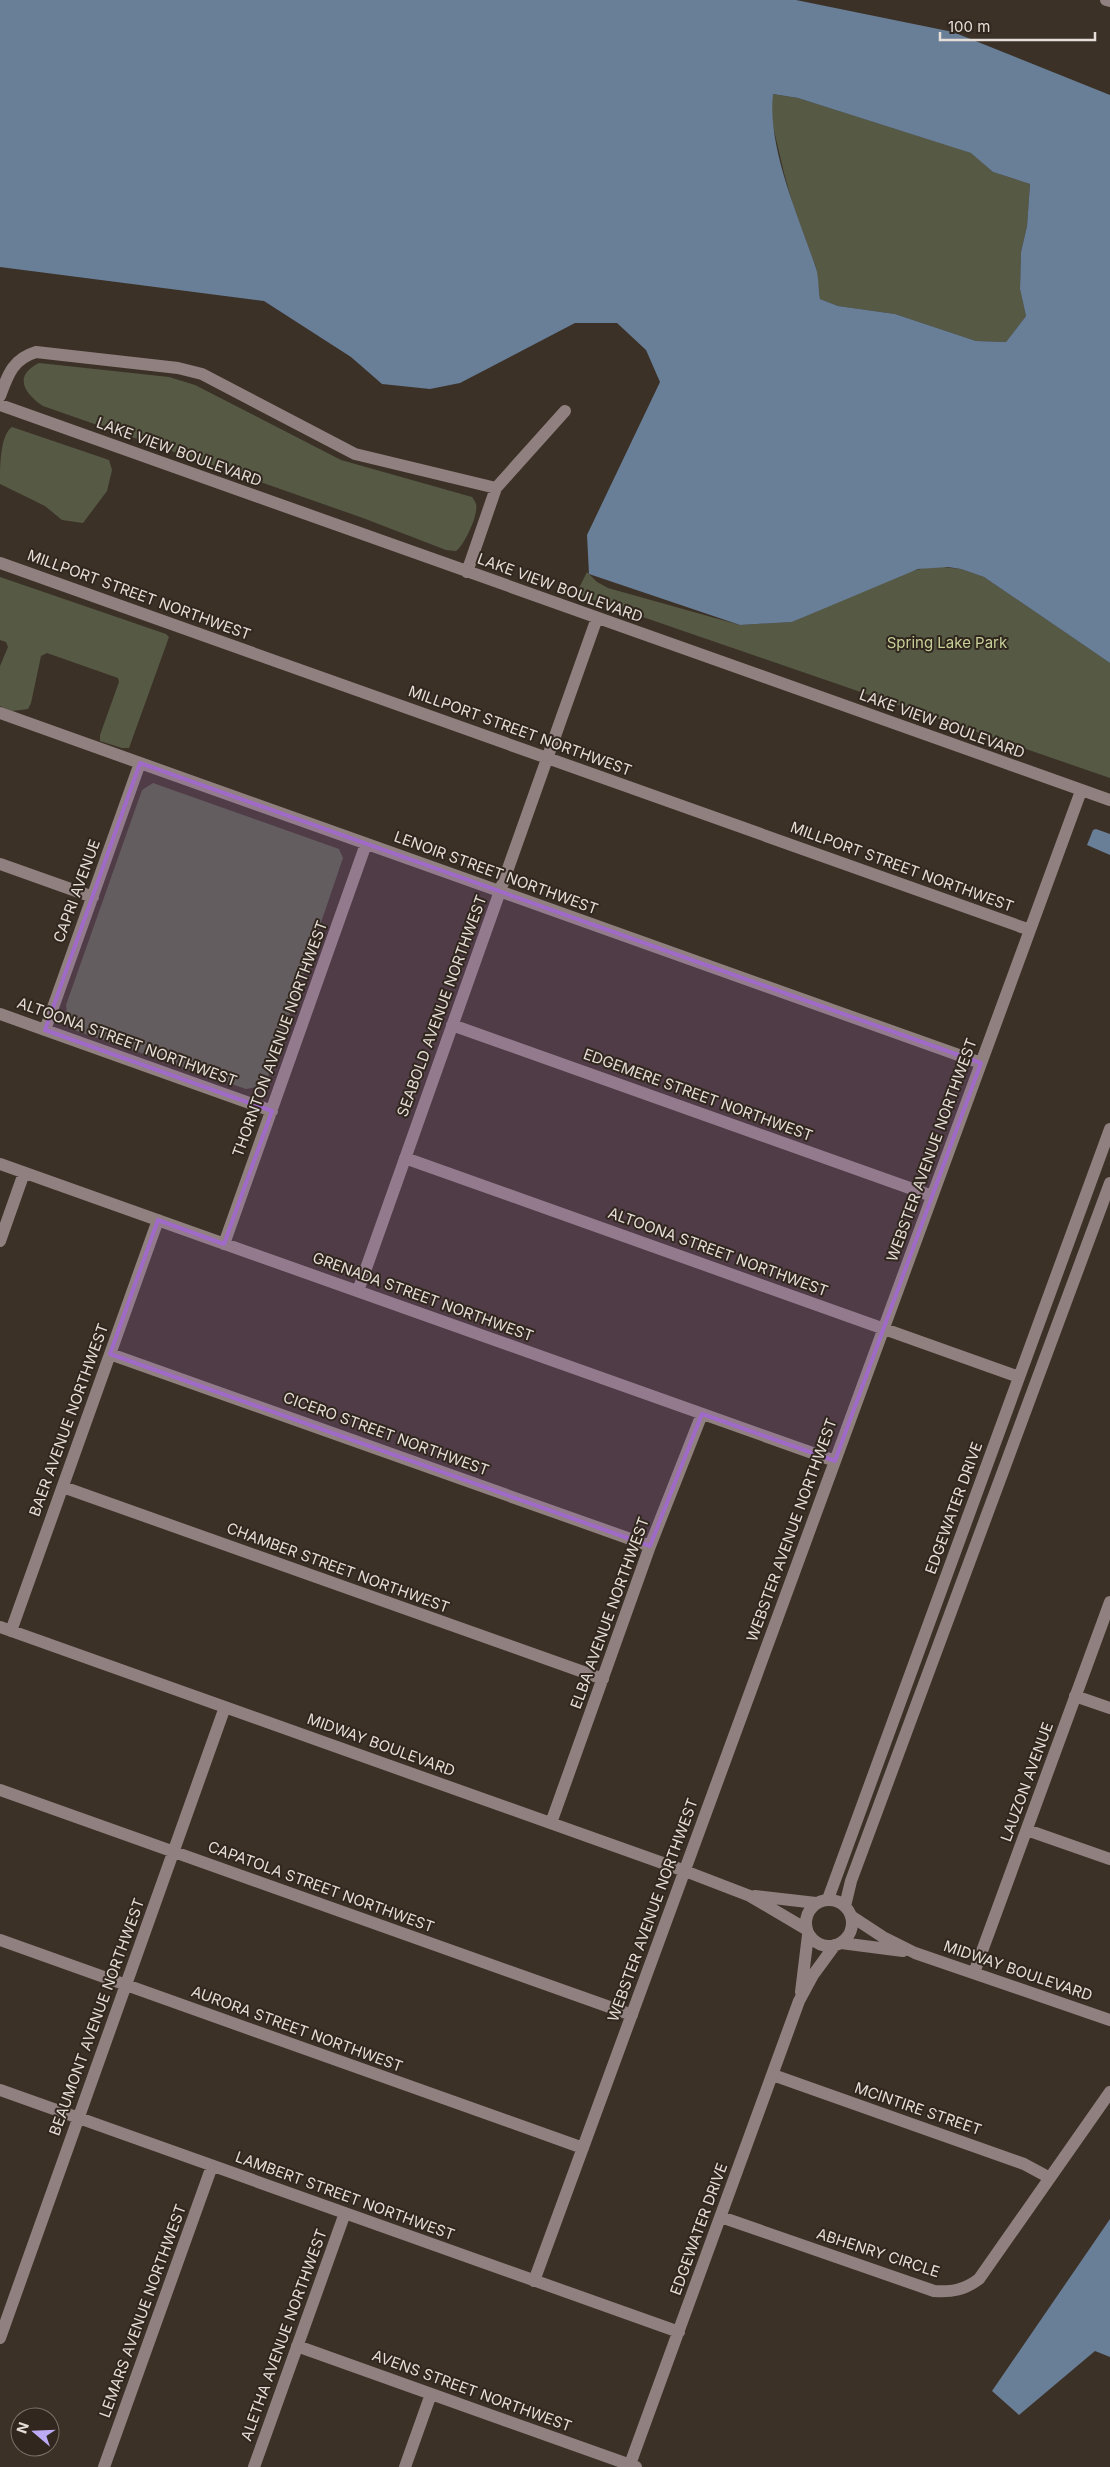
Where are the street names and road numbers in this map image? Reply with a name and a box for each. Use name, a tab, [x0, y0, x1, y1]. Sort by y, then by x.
street label: LAKE VIEW BOULEVARD	[94, 413, 264, 490]
street label: MILLPORT STREET NORTHWEST	[25, 545, 253, 644]
street label: LAKE VIEW BOULEVARD	[475, 549, 645, 626]
street label: MILLPORT STREET NORTHWEST	[406, 681, 634, 780]
street label: LAKE VIEW BOULEVARD	[857, 685, 1027, 762]
street label: MILLPORT STREET NORTHWEST	[788, 817, 1016, 916]
street label: LENOIR STREET NORTHWEST	[392, 827, 601, 918]
street label: CAPRI AVENUE	[49, 837, 104, 945]
street label: SEABOLD AVENUE NORTHWEST	[392, 892, 491, 1119]
street label: THORNTON AVENUE NORTHWEST	[228, 918, 331, 1160]
street label: ALTOONA STREET NORTHWEST	[15, 993, 240, 1090]
street label: WEBSTER AVENUE NORTHWEST	[882, 1035, 981, 1264]
street label: EDGEMERE STREET NORTHWEST	[581, 1044, 815, 1145]
street label: ALTOONA STREET NORTHWEST	[606, 1203, 831, 1300]
street label: GRENADA STREET NORTHWEST	[310, 1248, 536, 1345]
street label: BAER AVENUE NORTHWEST	[25, 1321, 112, 1519]
street label: CICERO STREET NORTHWEST	[281, 1387, 492, 1480]
street label: WEBSTER AVENUE NORTHWEST	[742, 1415, 841, 1644]
street label: EDGEWATER DRIVE	[921, 1439, 986, 1577]
street label: ELBA AVENUE NORTHWEST	[566, 1514, 653, 1711]
street label: CHAMBER STREET NORTHWEST	[224, 1518, 452, 1617]
street label: MIDWAY BOULEVARD	[305, 1709, 458, 1780]
street label: LAUZON AVENUE	[996, 1719, 1057, 1844]
street label: WEBSTER AVENUE NORTHWEST	[603, 1795, 702, 2024]
street label: CAPATOLA STREET NORTHWEST	[205, 1837, 437, 1936]
street label: BEAUMONT AVENUE NORTHWEST	[45, 1896, 148, 2138]
street label: MIDWAY BOULEVARD	[941, 1936, 1095, 2005]
street label: AURORA STREET NORTHWEST	[189, 1981, 406, 2076]
street label: MCINTIRE STREET	[852, 2078, 984, 2139]
street label: LAMBERT STREET NORTHWEST	[233, 2147, 457, 2244]
street label: EDGEWATER DRIVE	[666, 2160, 731, 2298]
street label: LEMARS AVENUE NORTHWEST	[95, 2202, 190, 2420]
street label: ABHENRY CIRCLE	[814, 2224, 942, 2281]
street label: ALETHA AVENUE NORTHWEST	[236, 2226, 331, 2443]
street label: AVENS STREET NORTHWEST	[370, 2346, 575, 2436]

